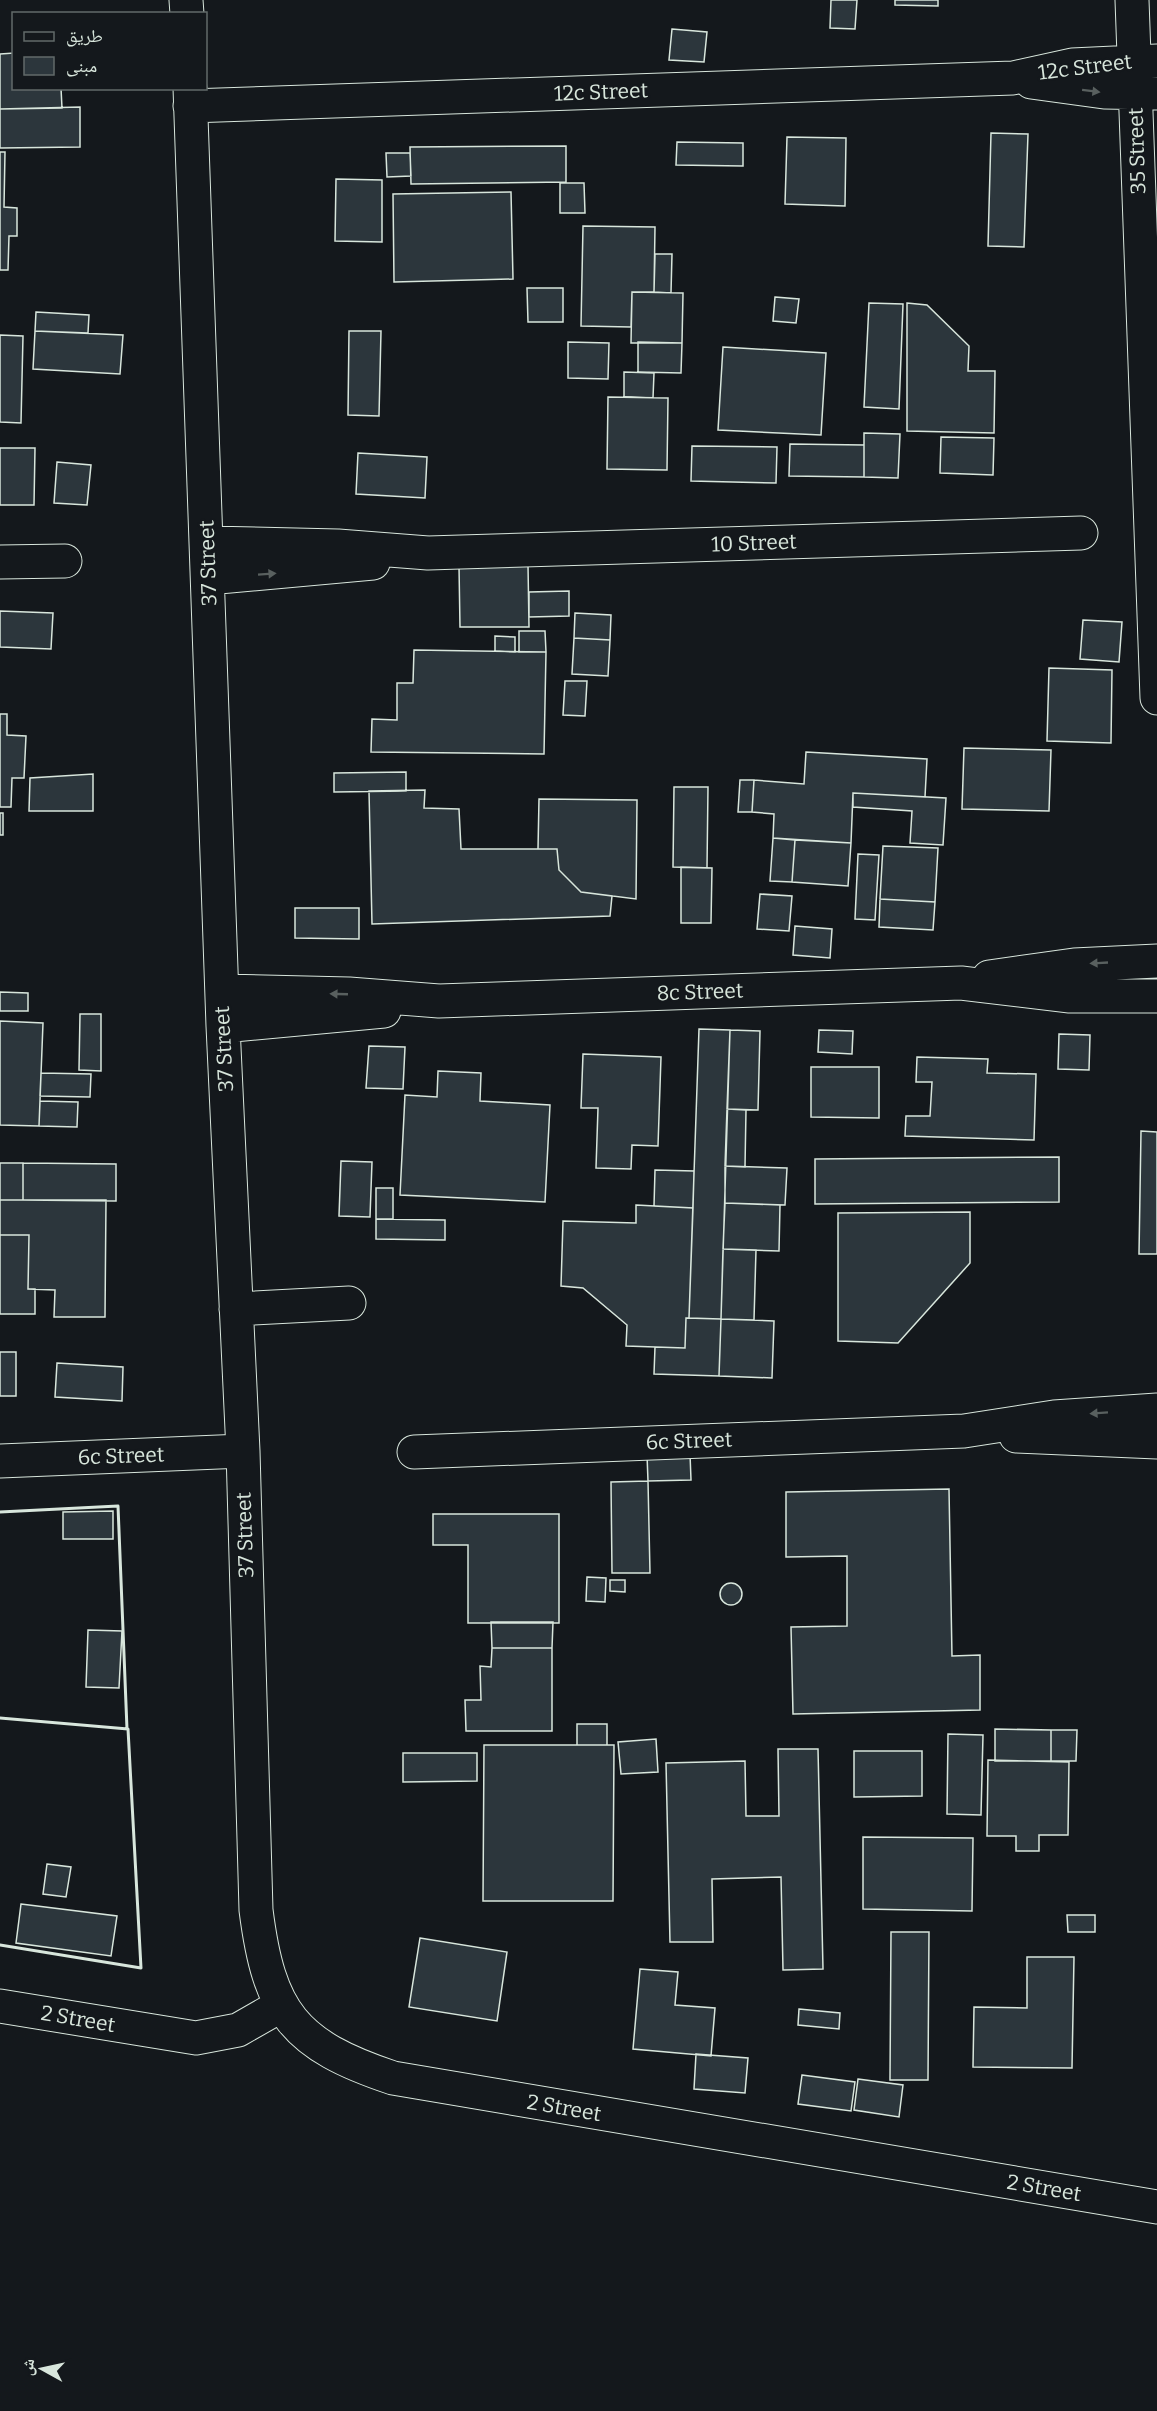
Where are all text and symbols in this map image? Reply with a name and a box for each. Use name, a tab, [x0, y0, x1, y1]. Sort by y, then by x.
legend	[12, 12, 207, 90]
text: طريق	[66, 25, 103, 47]
street label: 12c Street	[1037, 48, 1134, 86]
text: مبنى	[66, 55, 97, 77]
street label: 12c Street	[553, 77, 649, 107]
one-way arrow	[1082, 86, 1101, 95]
street label: 35 Street	[1122, 107, 1152, 195]
street label: 37 Street	[193, 519, 222, 606]
street label: 10 Street	[711, 529, 798, 557]
one-way arrow	[257, 569, 276, 579]
one-way arrow	[1089, 959, 1108, 968]
street label: 8c Street	[656, 977, 744, 1007]
one-way arrow	[329, 989, 348, 998]
street label: 37 Street	[209, 1005, 239, 1093]
one-way arrow	[1089, 1409, 1108, 1418]
street label: 6c Street	[645, 1426, 733, 1456]
street label: 6c Street	[77, 1441, 165, 1471]
street label: 37 Street	[230, 1491, 259, 1578]
street label: 2 Street	[39, 2000, 118, 2038]
street label: 2 Street	[525, 2089, 604, 2127]
street label: 2 Street	[1005, 2169, 1084, 2207]
north arrow	[12, 2339, 72, 2399]
text: ش	[17, 2357, 38, 2377]

